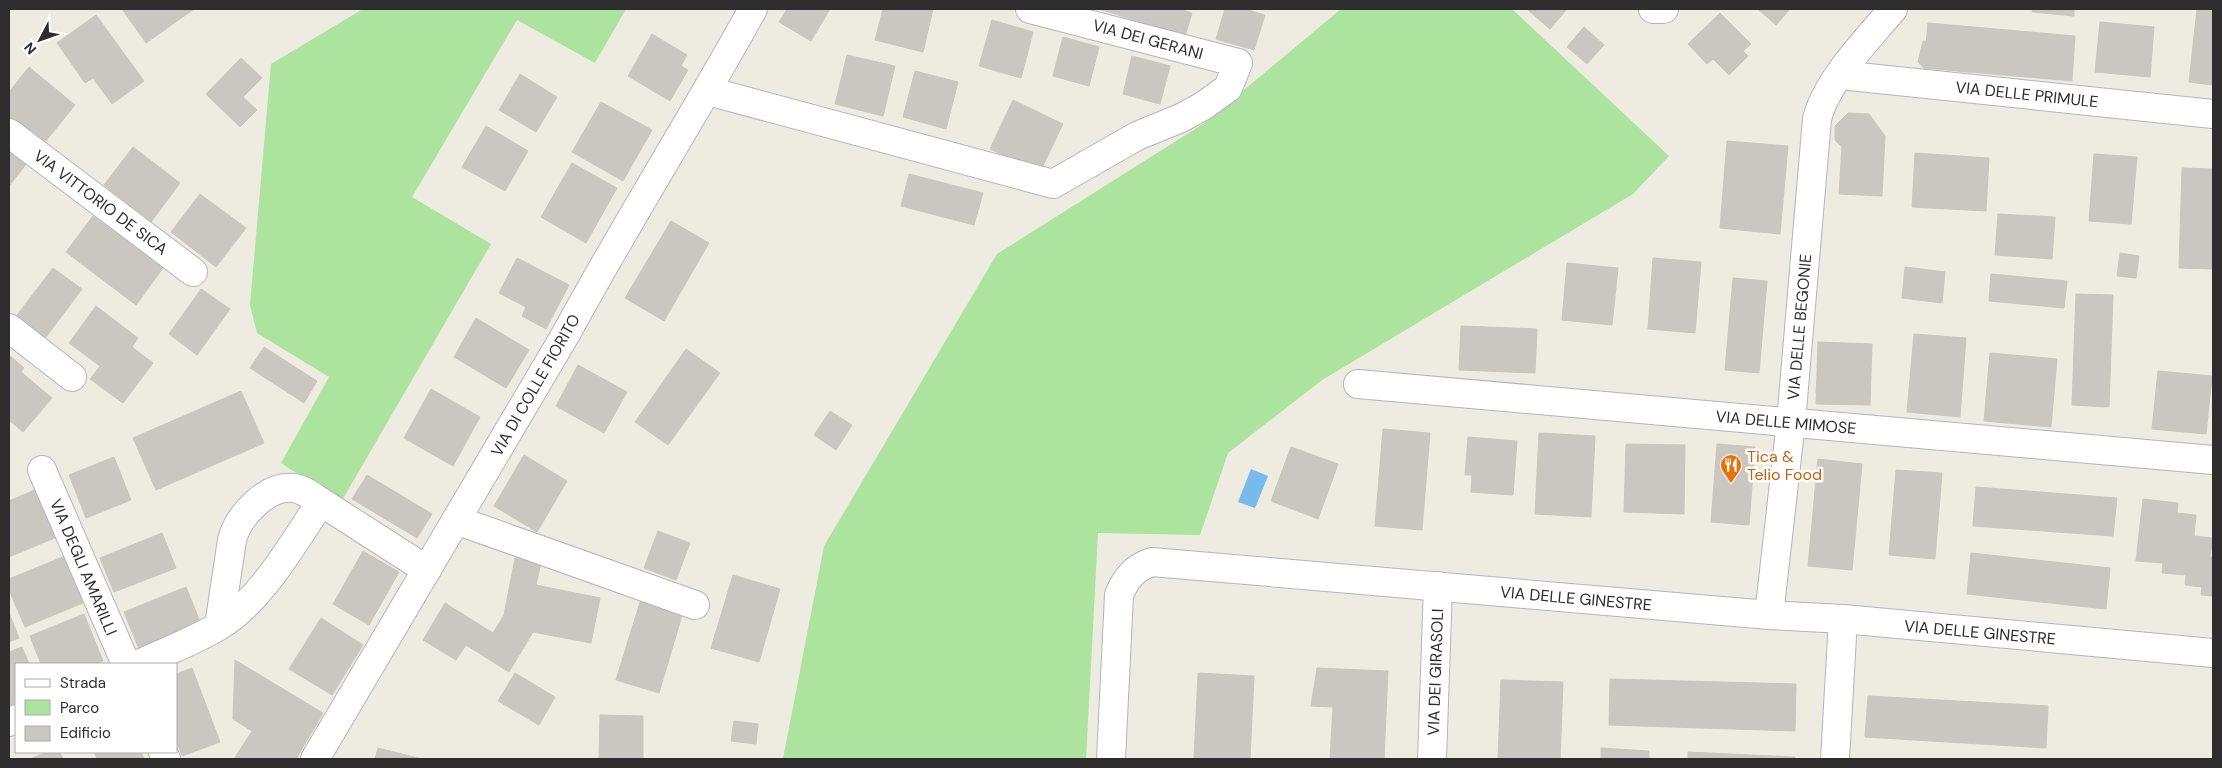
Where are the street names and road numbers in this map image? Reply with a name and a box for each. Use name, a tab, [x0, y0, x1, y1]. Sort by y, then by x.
street label: VIA DEI GERANI	[1090, 15, 1205, 64]
street label: VIA DELLE PRIMULE	[1955, 77, 2099, 112]
street label: VIA VITTORIO DE SICA	[29, 145, 172, 260]
street label: VIA DELLE BEGONIE	[1783, 253, 1816, 401]
street label: VIA DI COLLE FIORITO	[486, 310, 585, 460]
street label: VIA DELLE MIMOSE	[1715, 406, 1857, 439]
street label: VIA DEGLI AMARILLI	[45, 496, 122, 639]
street label: VIA DELLE GINESTRE	[1499, 581, 1653, 616]
street label: VIA DEI GIRASOLI	[1423, 608, 1448, 736]
street label: VIA DELLE GINESTRE	[1903, 615, 2057, 650]

